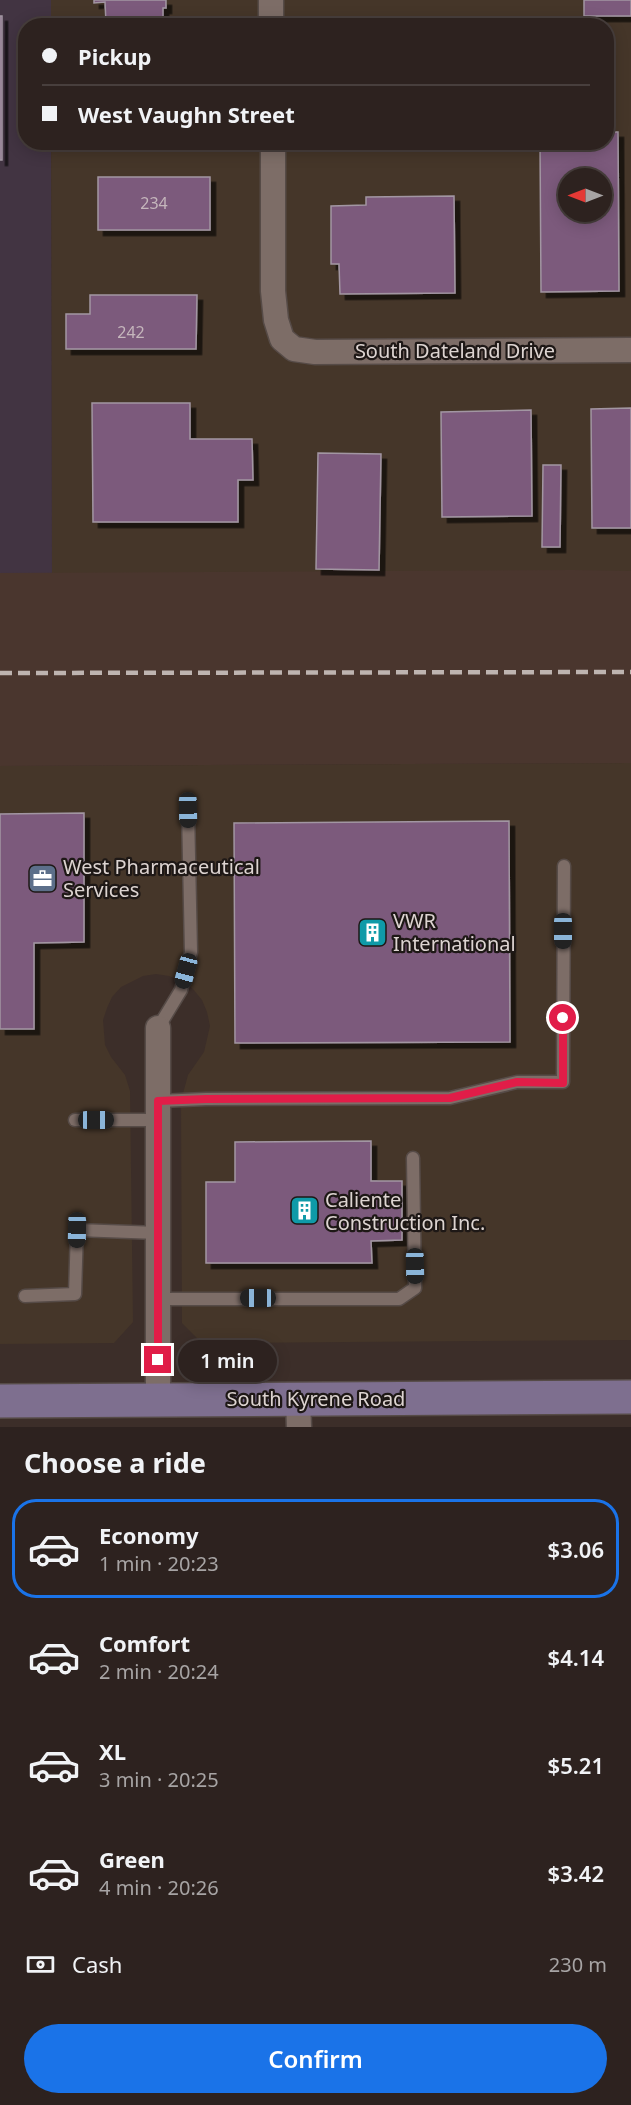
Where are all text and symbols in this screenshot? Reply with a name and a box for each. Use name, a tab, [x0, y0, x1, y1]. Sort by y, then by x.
text: Pickup	[78, 41, 151, 71]
text: West Vaughn Street	[78, 99, 295, 129]
north arrow	[558, 168, 612, 222]
map controls	[558, 168, 612, 222]
house number: 234	[140, 192, 168, 214]
house number: 242	[117, 321, 145, 343]
street label: South Dateland Drive	[355, 337, 555, 364]
car	[179, 792, 197, 828]
place label: West Pharmaceutical Services	[63, 853, 260, 903]
office icon: West Pharmaceutical Services	[26, 862, 58, 894]
place label: VWR International	[393, 907, 516, 957]
car	[554, 913, 572, 949]
building icon: VWR International	[356, 916, 388, 948]
car	[173, 951, 199, 991]
route start	[549, 1004, 576, 1031]
car	[78, 1111, 114, 1129]
place label: Caliente Construction Inc.	[325, 1186, 485, 1236]
building icon: Caliente Construction Inc.	[288, 1195, 320, 1227]
car	[68, 1212, 86, 1248]
car	[406, 1248, 424, 1284]
car	[240, 1289, 276, 1307]
callout: 1 min	[179, 1339, 278, 1381]
route end	[144, 1346, 171, 1373]
text: 1 min	[200, 1347, 255, 1374]
street label: South Kyrene Road	[227, 1385, 405, 1412]
text: Choose a ride	[24, 1444, 206, 1481]
text: Economy	[99, 1520, 198, 1550]
icon: car	[27, 1522, 81, 1576]
text: $3.06	[548, 1534, 604, 1564]
text: 1 min · 20:23	[99, 1550, 219, 1577]
text: Comfort	[99, 1628, 190, 1658]
icon: car	[27, 1630, 81, 1684]
text: $4.14	[548, 1642, 604, 1672]
text: 2 min · 20:24	[99, 1658, 219, 1685]
text: XL	[99, 1736, 126, 1766]
icon: car	[27, 1738, 81, 1792]
text: $5.21	[548, 1750, 604, 1780]
text: 3 min · 20:25	[99, 1766, 219, 1793]
text: Green	[99, 1844, 165, 1874]
icon: car	[27, 1846, 81, 1900]
text: $3.42	[548, 1858, 604, 1888]
text: 4 min · 20:26	[99, 1874, 219, 1901]
icon: cash	[24, 1948, 57, 1981]
text: Cash	[72, 1949, 122, 1979]
text: 230 m	[549, 1951, 607, 1978]
button: Confirm	[24, 2024, 607, 2093]

